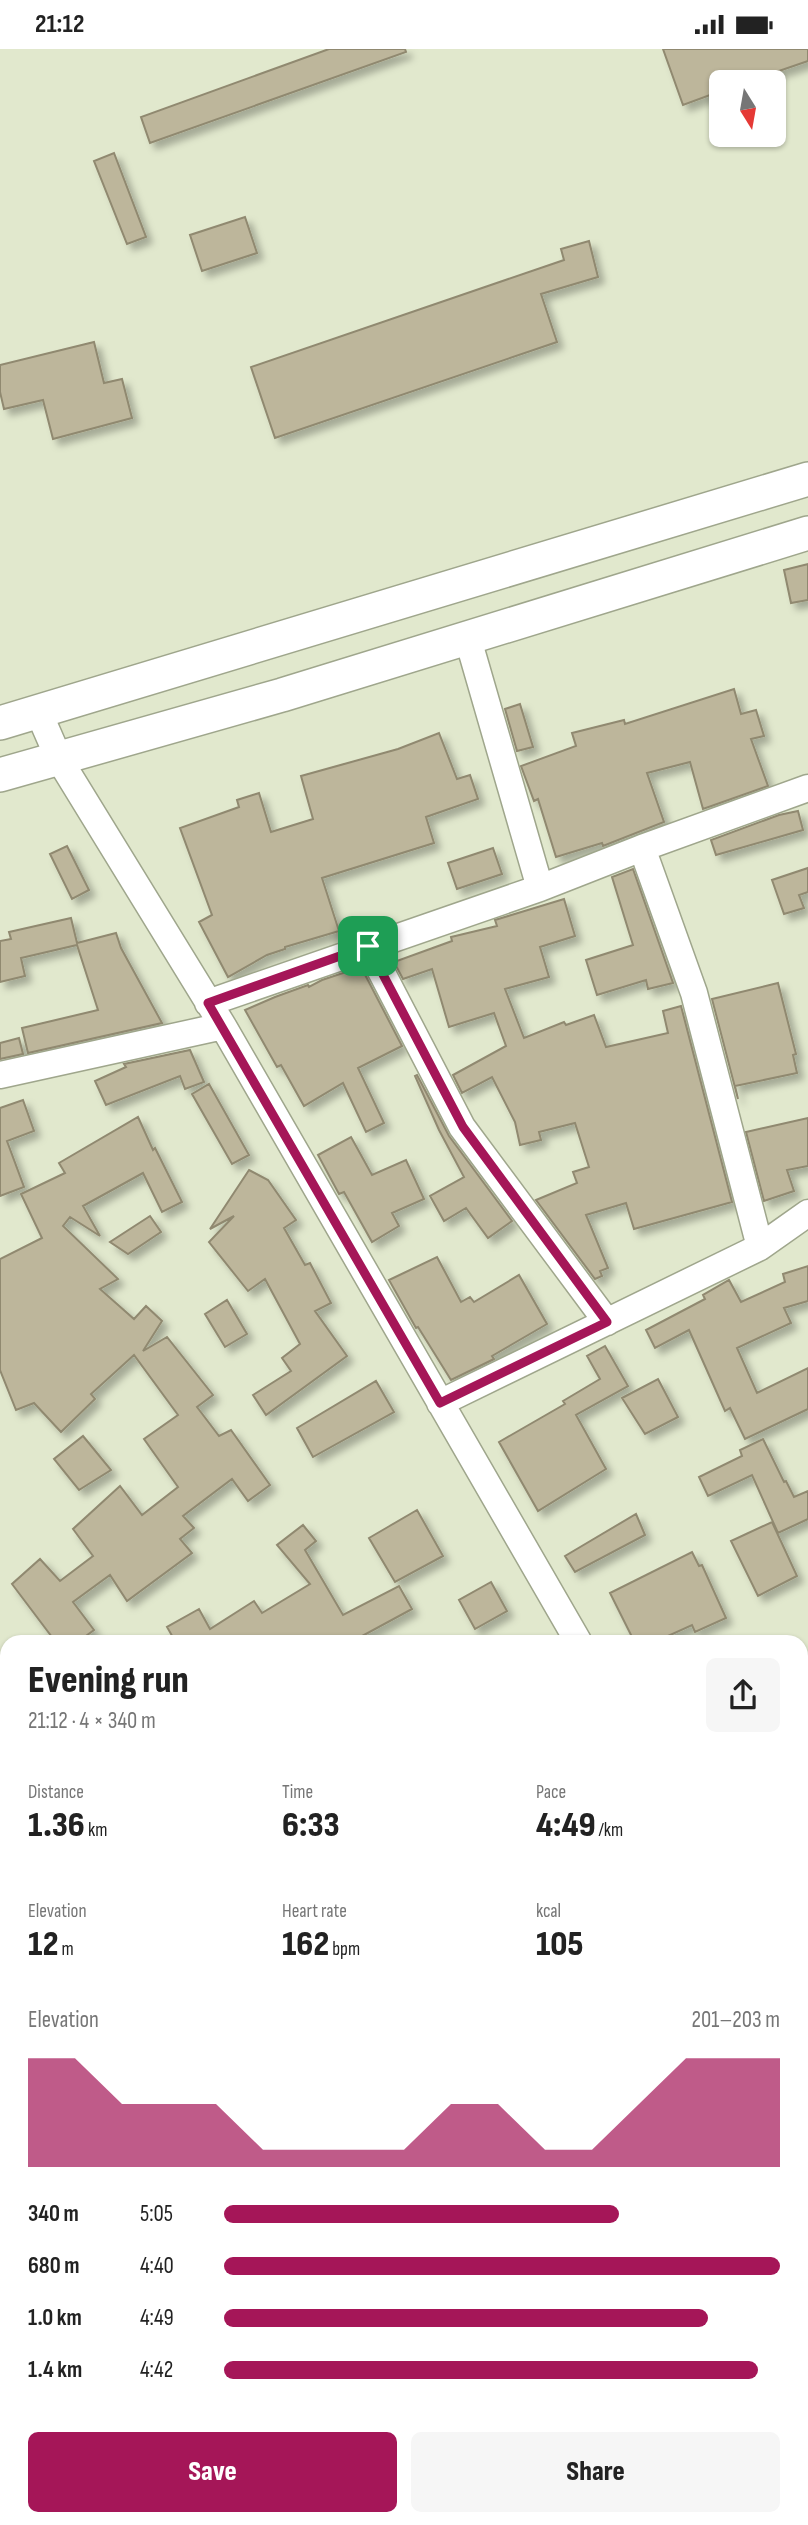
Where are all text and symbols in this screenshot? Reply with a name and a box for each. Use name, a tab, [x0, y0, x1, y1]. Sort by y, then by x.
text: 21:12	[35, 9, 84, 40]
north arrow	[709, 70, 786, 147]
map controls	[709, 70, 786, 147]
pin	[338, 916, 398, 976]
icon: arrive	[349, 927, 387, 965]
text: Evening run	[28, 1658, 189, 1703]
button: share	[706, 1658, 780, 1732]
text: 21:12 · 4 × 340 m	[28, 1707, 156, 1735]
text: Distance	[28, 1781, 84, 1804]
text: Time	[282, 1781, 313, 1804]
text: Pace	[536, 1781, 566, 1804]
text: 1.36	[28, 1804, 85, 1847]
text: 6:33	[282, 1804, 340, 1847]
text: 4:49	[536, 1804, 596, 1847]
text: km	[85, 1819, 107, 1842]
text: /km	[596, 1819, 623, 1842]
text: Elevation	[28, 1900, 87, 1923]
text: Heart rate	[282, 1900, 347, 1923]
text: kcal	[536, 1900, 561, 1923]
text: 12	[28, 1923, 58, 1966]
text: 162	[282, 1923, 329, 1966]
text: 105	[536, 1923, 583, 1966]
text: m	[58, 1938, 74, 1961]
text: bpm	[329, 1938, 360, 1961]
text: Elevation	[28, 2006, 99, 2034]
text: 201–203 m	[692, 2006, 780, 2034]
text: 340 m	[28, 2200, 79, 2228]
text: 5:05	[140, 2200, 173, 2228]
text: 680 m	[28, 2252, 79, 2280]
text: 4:40	[140, 2252, 174, 2280]
text: 1.0 km	[28, 2304, 82, 2332]
text: 4:49	[140, 2304, 174, 2332]
text: 1.4 km	[28, 2356, 82, 2384]
text: 4:42	[140, 2356, 173, 2384]
button: Save	[28, 2432, 397, 2512]
button: Share	[411, 2432, 780, 2512]

